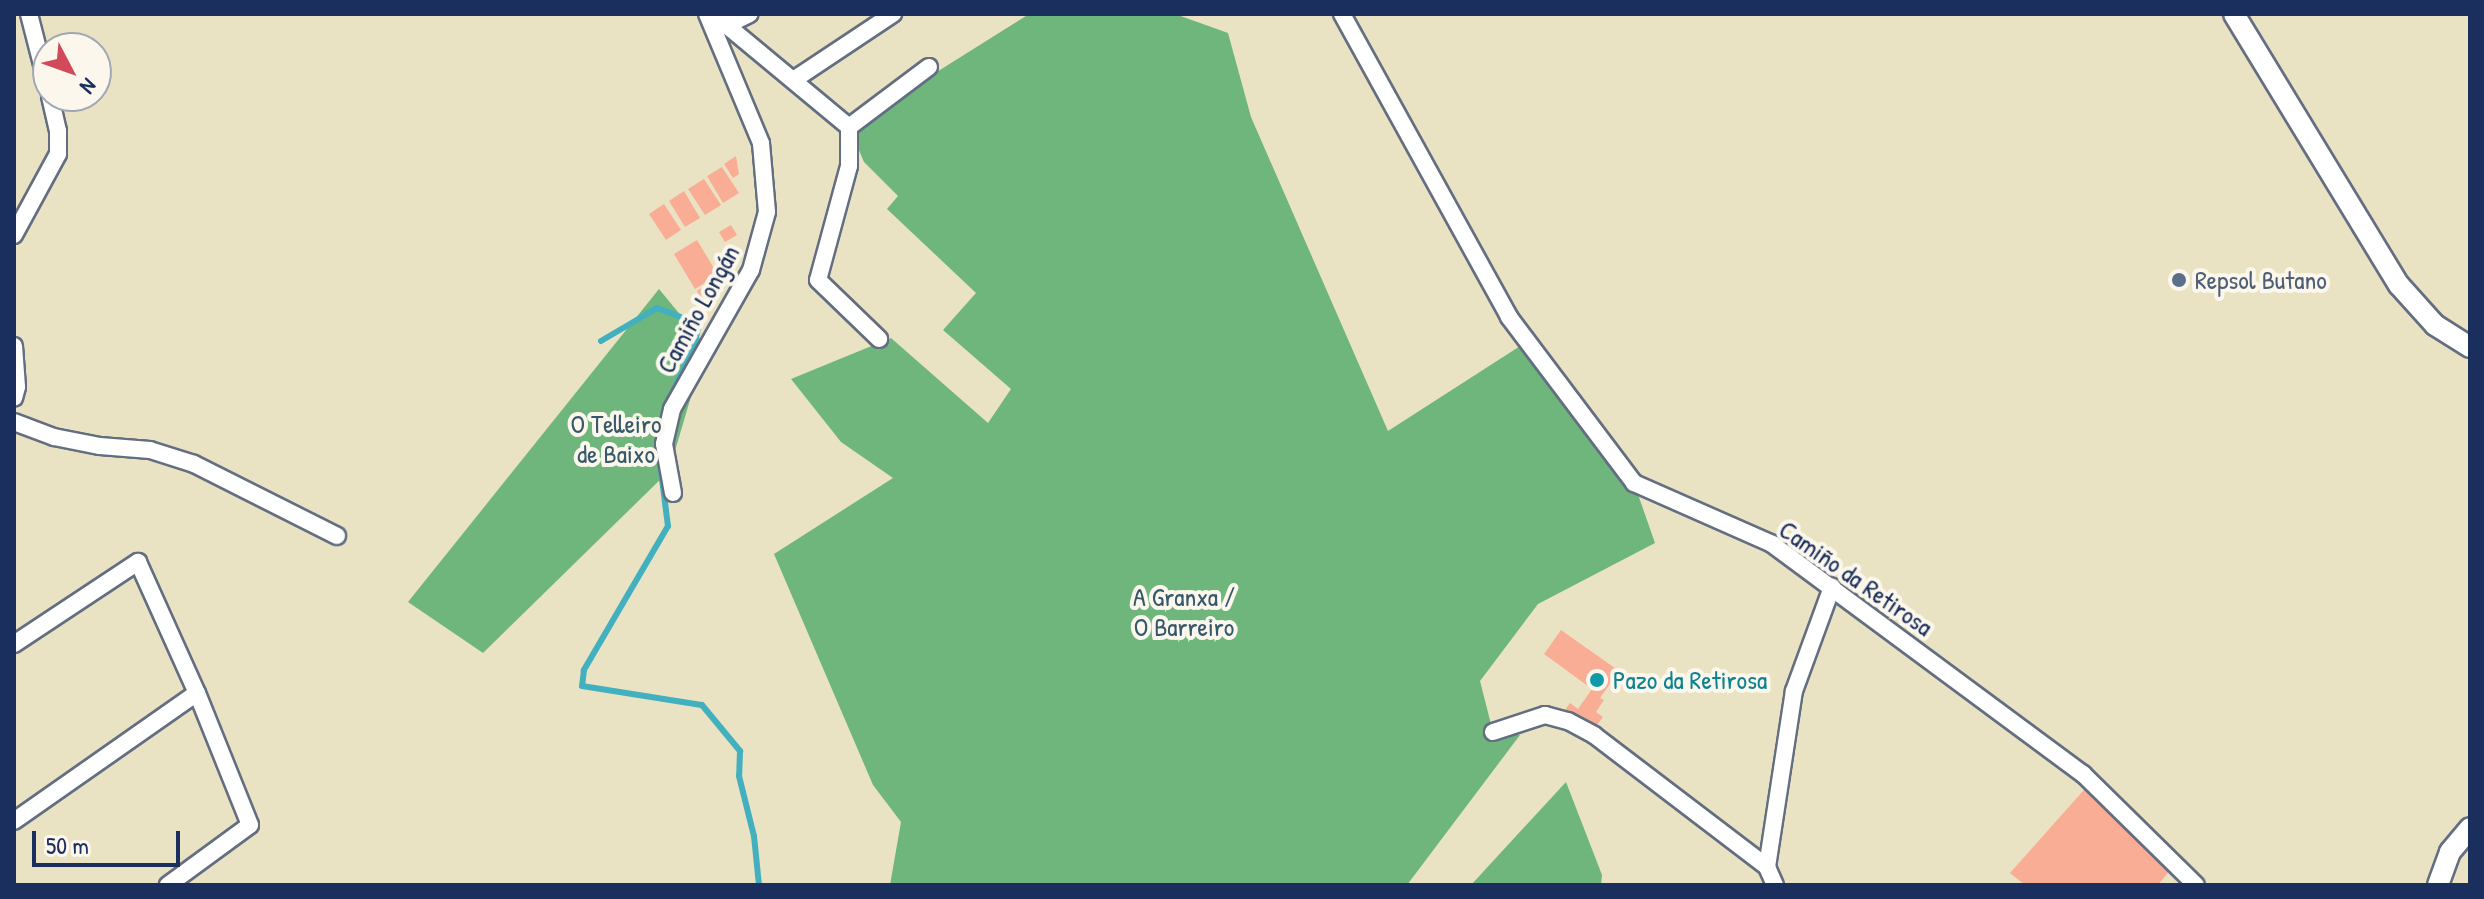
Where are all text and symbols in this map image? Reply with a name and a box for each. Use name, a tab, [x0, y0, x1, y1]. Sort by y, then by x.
north arrow	[32, 32, 112, 112]
text: N	[73, 72, 104, 101]
street label: Camiño Longán	[650, 240, 746, 378]
place label: Repsol Butano	[2195, 264, 2327, 296]
marker: Repsol Butano	[2170, 271, 2188, 289]
park label: O Telleiro de Baixo	[571, 408, 661, 470]
street label: Camiño da Retirosa	[1773, 514, 1939, 642]
park label: A Granxa / O Barreiro	[1133, 581, 1235, 642]
place label: Pazo da Retirosa	[1613, 664, 1767, 696]
marker: Pazo da Retirosa	[1588, 671, 1606, 689]
scale bar	[36, 815, 184, 865]
text: 50 m	[46, 829, 89, 861]

